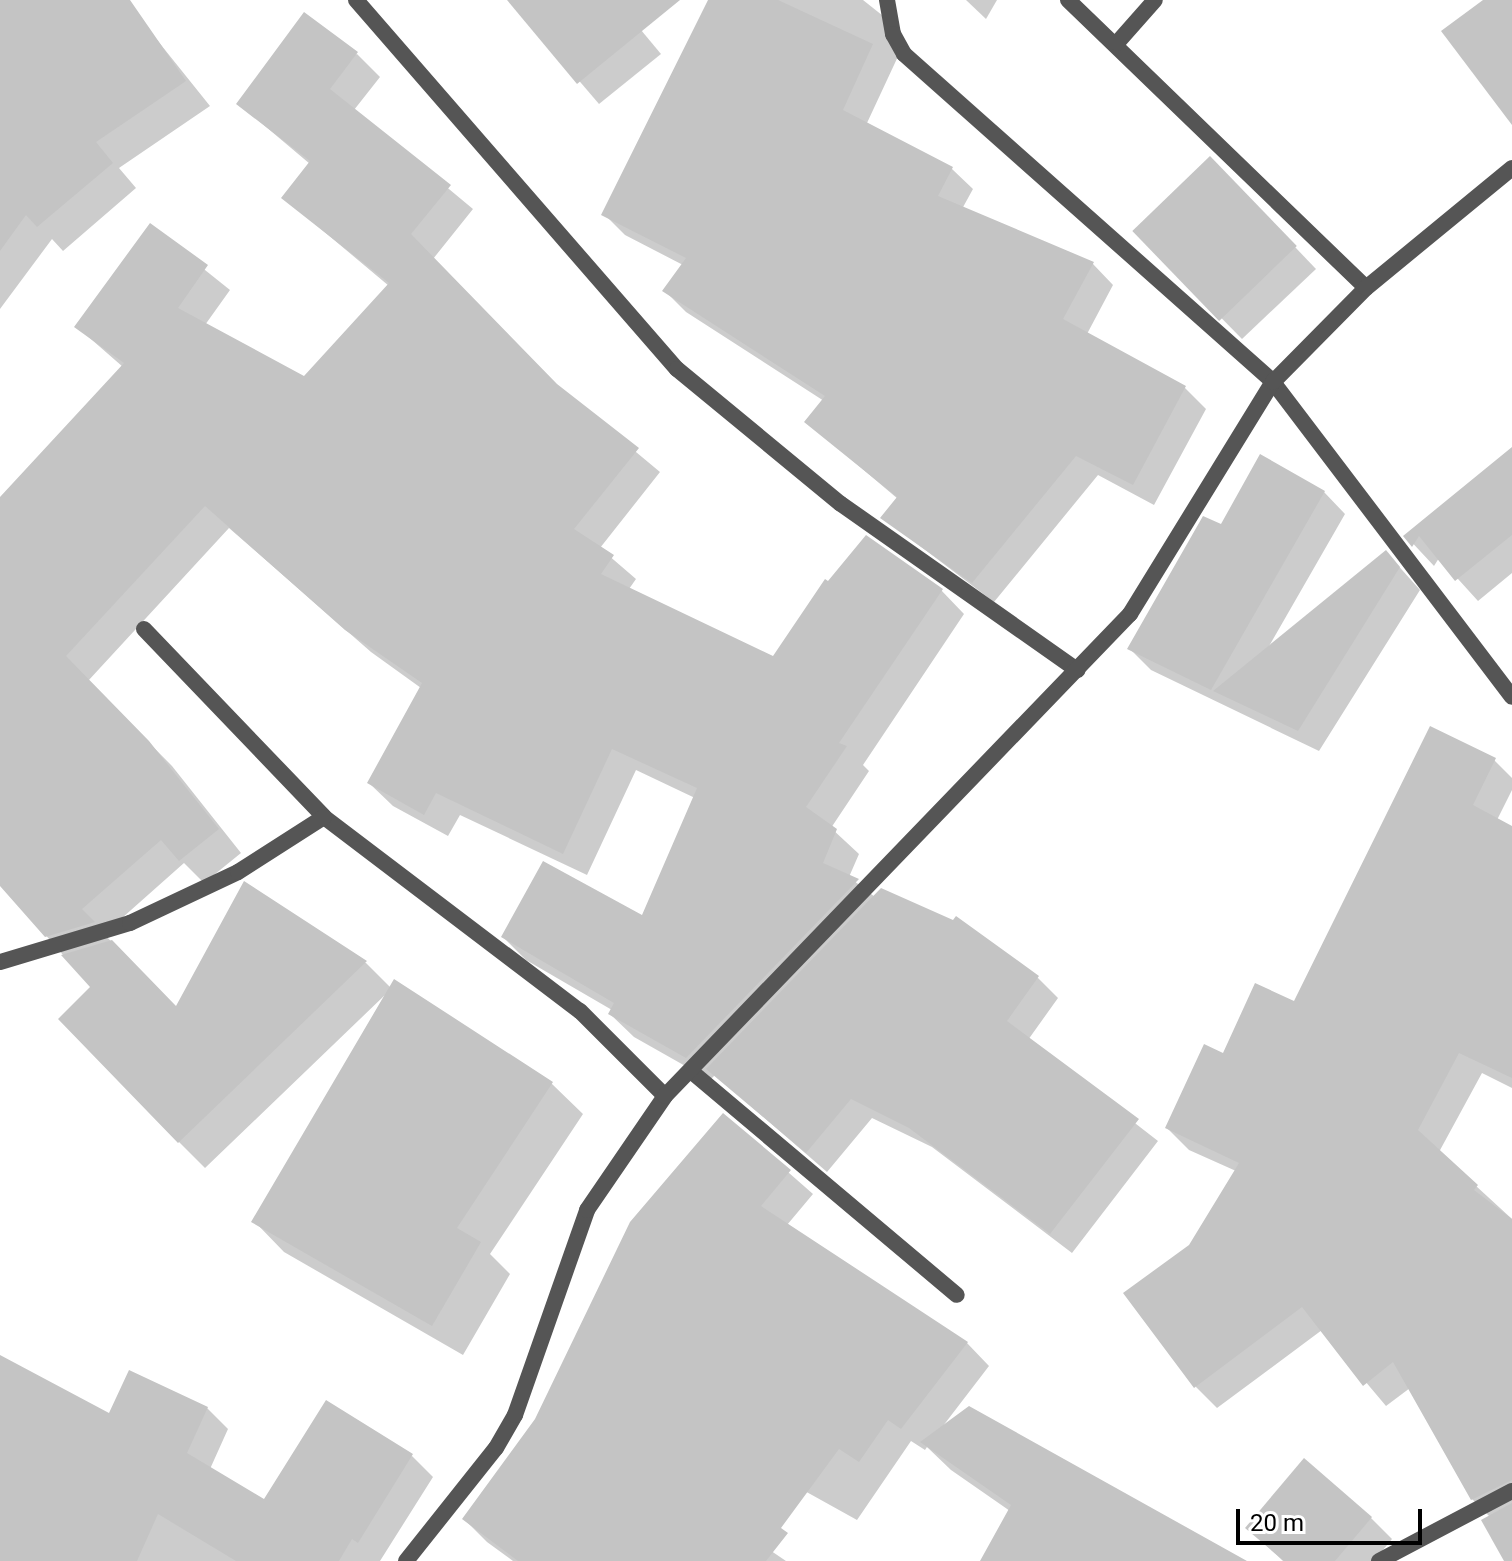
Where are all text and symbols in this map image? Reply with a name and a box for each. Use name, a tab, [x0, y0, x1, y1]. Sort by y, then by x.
scale bar	[1240, 1493, 1426, 1543]
text: 20 m	[1250, 1509, 1304, 1537]

